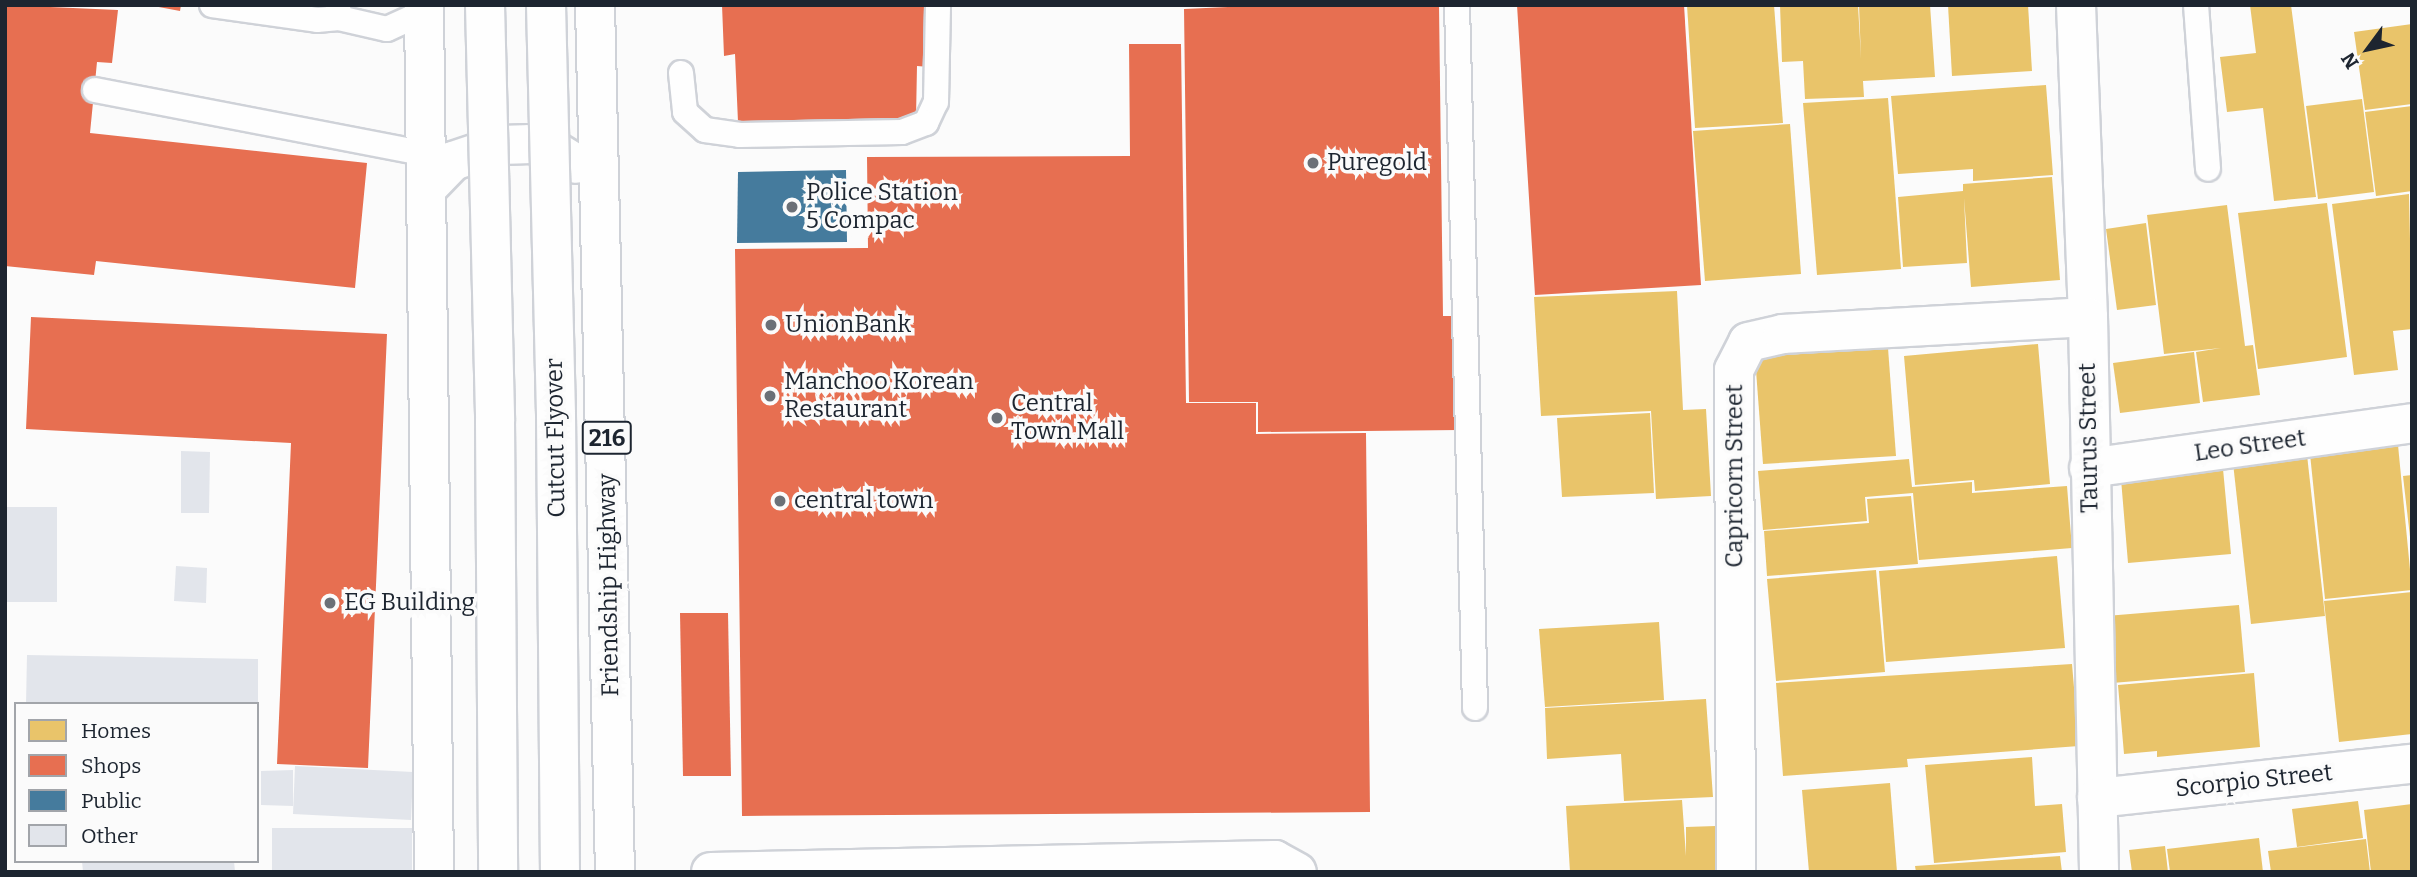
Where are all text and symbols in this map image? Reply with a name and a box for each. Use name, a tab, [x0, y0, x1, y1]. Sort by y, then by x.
north arrow	[2333, 14, 2403, 84]
text: N	[2336, 48, 2364, 73]
place label: Puregold	[1327, 149, 1427, 177]
marker: Puregold	[1305, 155, 1321, 171]
place label: Police Station 5 Compac	[806, 179, 958, 235]
marker: Police Station 5 Compac	[784, 199, 800, 215]
place label: UnionBank	[785, 311, 911, 339]
marker: UnionBank	[763, 317, 779, 333]
street label: Cutcut Flyover	[540, 358, 572, 518]
street label: Taurus Street	[2073, 363, 2105, 513]
place label: Manchoo Korean Restaurant	[784, 368, 974, 424]
street label: Capricorn Street	[1721, 384, 1749, 568]
marker: Manchoo Korean Restaurant	[762, 388, 778, 404]
place label: Central Town Mall	[1011, 390, 1124, 446]
marker: Central Town Mall	[989, 410, 1005, 426]
road number: 216	[581, 418, 633, 458]
street label: Leo Street	[2192, 424, 2308, 468]
street label: Friendship Highway	[593, 473, 625, 697]
place label: central town	[794, 487, 934, 515]
marker: central town	[772, 493, 788, 509]
place label: EG Building	[344, 589, 475, 617]
marker: EG Building	[322, 595, 338, 611]
legend	[14, 702, 259, 863]
text: Homes	[81, 718, 151, 744]
text: Shops	[81, 753, 141, 779]
street label: Scorpio Street	[2174, 758, 2334, 804]
text: Public	[81, 788, 142, 814]
text: Other	[81, 823, 138, 849]

